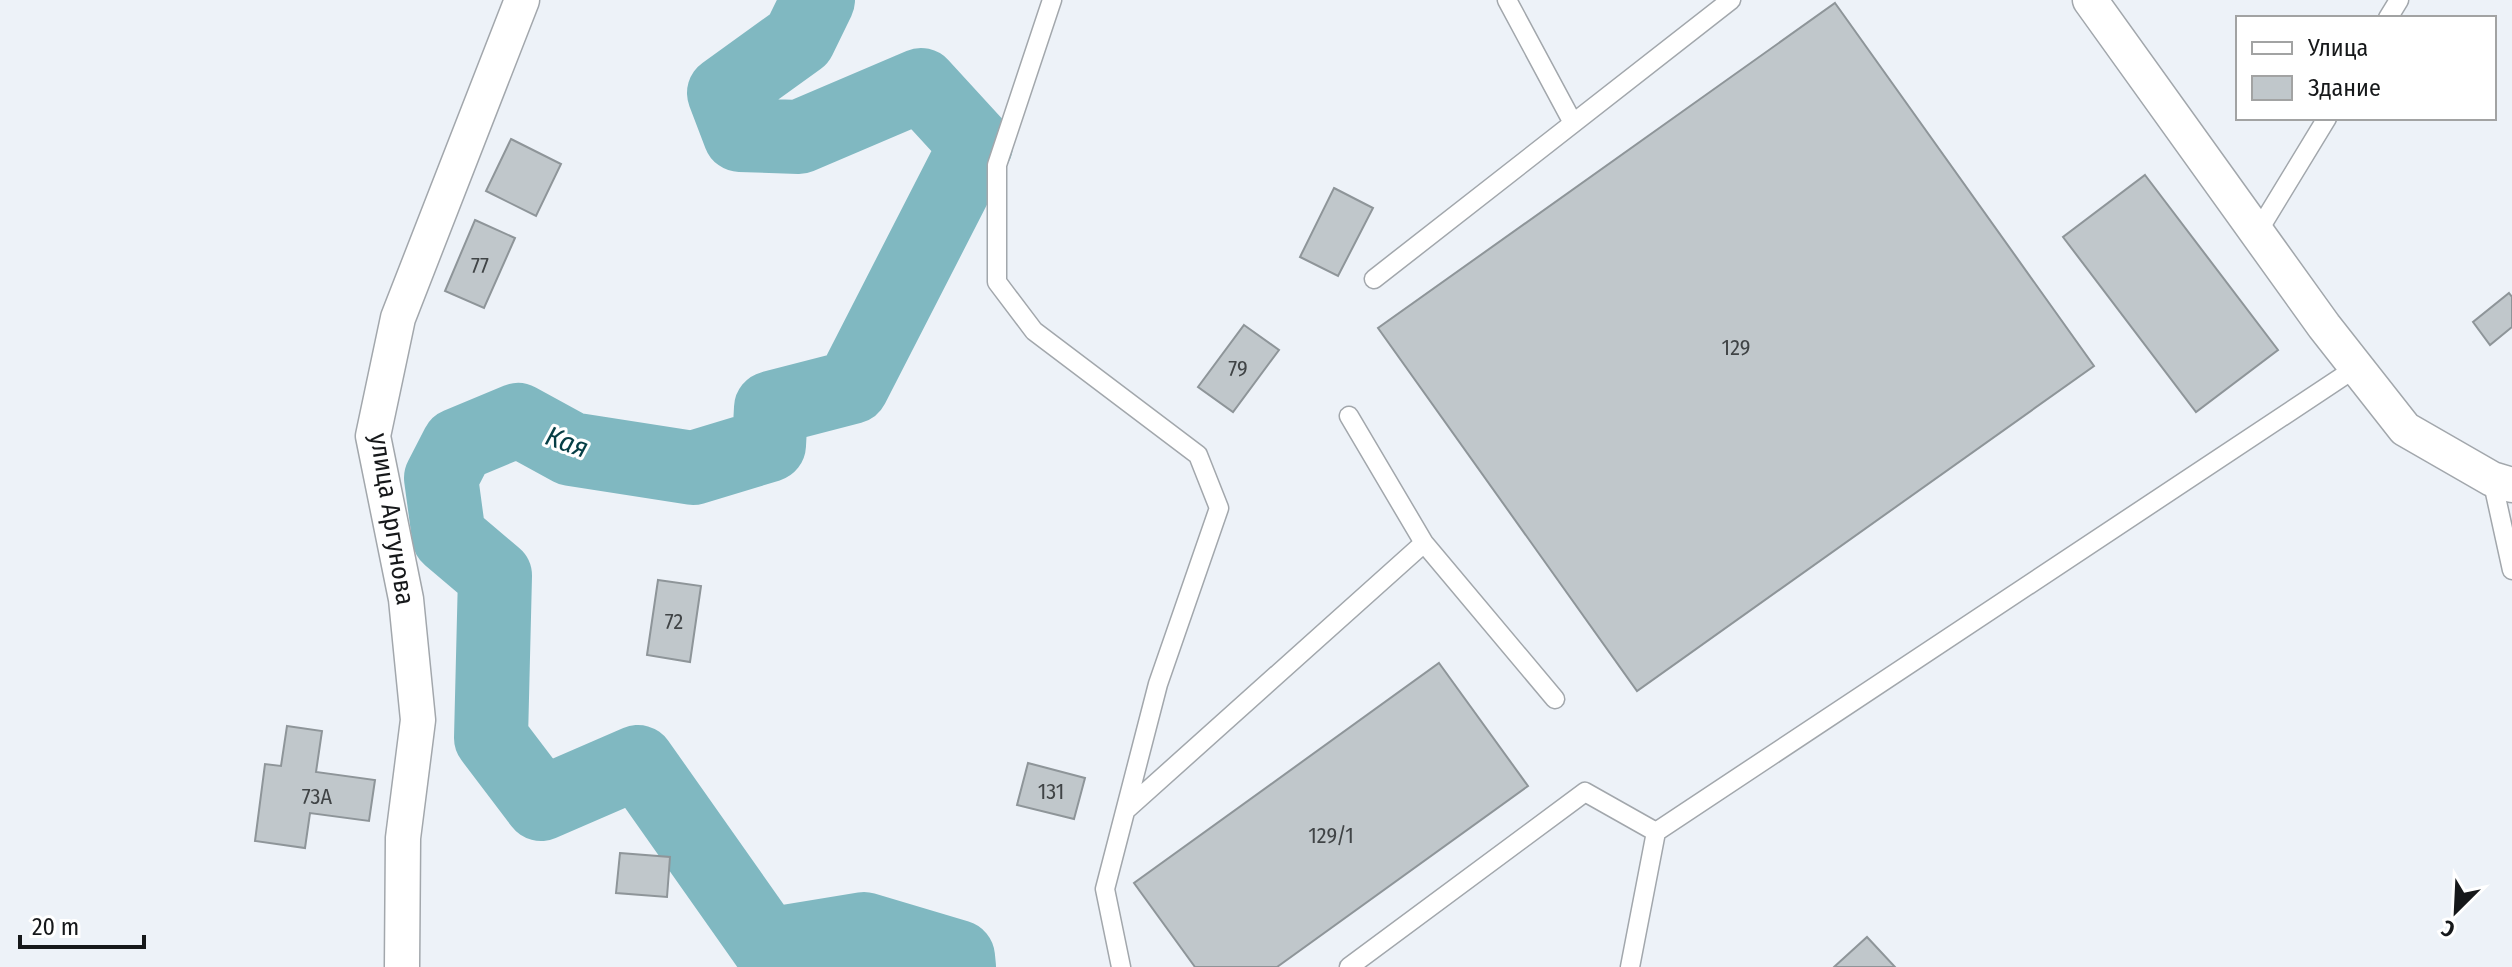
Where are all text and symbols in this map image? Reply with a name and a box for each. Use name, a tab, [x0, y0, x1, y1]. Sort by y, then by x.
legend	[2236, 16, 2496, 120]
text: Улица	[2307, 34, 2368, 62]
text: Здание	[2308, 74, 2381, 102]
house number: 77	[471, 252, 489, 279]
house number: 129	[1722, 334, 1750, 361]
house number: 79	[1228, 355, 1248, 382]
water label: Кая	[541, 419, 593, 465]
street label: улица Аргунова	[363, 431, 421, 607]
house number: 72	[665, 608, 683, 635]
house number: 131	[1038, 778, 1064, 805]
house number: 73А	[302, 783, 333, 810]
house number: 129/1	[1308, 822, 1354, 849]
north arrow	[2416, 871, 2496, 951]
scale bar	[20, 899, 144, 949]
text: 20 m	[32, 913, 79, 941]
text: С	[2437, 914, 2459, 943]

